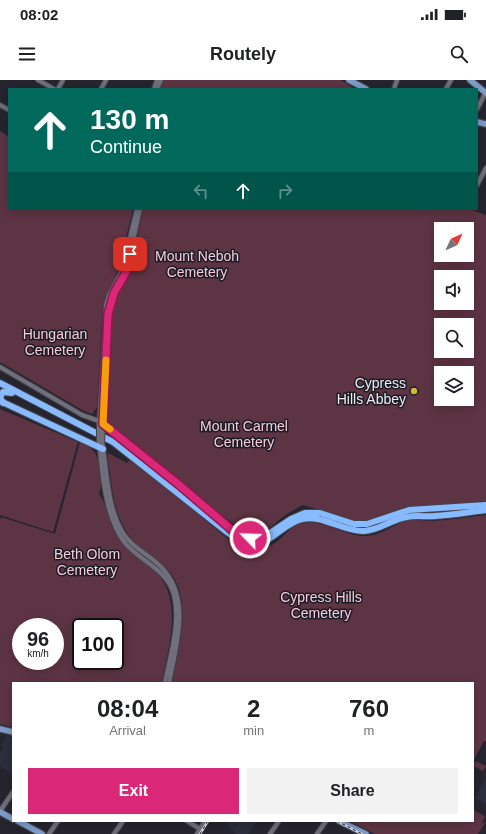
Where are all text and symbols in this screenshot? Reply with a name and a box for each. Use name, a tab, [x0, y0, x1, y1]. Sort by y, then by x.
text: 08:02	[20, 6, 58, 23]
icon: menu	[16, 43, 38, 65]
icon: search	[448, 43, 470, 65]
text: Routely	[210, 44, 276, 64]
icon: ahead	[24, 104, 76, 156]
text: 130 m	[90, 104, 169, 135]
text: Continue	[90, 137, 162, 157]
icon: left	[190, 180, 212, 202]
icon: ahead	[232, 180, 254, 202]
icon: right	[274, 180, 296, 202]
north arrow	[434, 222, 474, 262]
map controls	[434, 222, 474, 406]
pin	[113, 237, 147, 271]
icon: arrive	[119, 243, 141, 265]
park label: Mount Neboh Cemetery	[155, 248, 239, 280]
button: sound	[434, 270, 474, 310]
button: search	[434, 318, 474, 358]
park label: Hungarian Cemetery	[23, 326, 87, 358]
button: layers	[434, 366, 474, 406]
place label: Cypress Hills Abbey	[337, 375, 406, 407]
marker: Cypress Hills Abbey	[409, 386, 419, 396]
park label: Mount Carmel Cemetery	[200, 418, 288, 450]
position arrow	[229, 517, 271, 559]
park label: Beth Olom Cemetery	[54, 546, 120, 578]
park label: Cypress Hills Cemetery	[280, 589, 362, 621]
speed limit sign: 100	[72, 618, 124, 670]
text: 96	[27, 628, 49, 650]
text: km/h	[27, 648, 49, 659]
text: 08:04	[97, 695, 158, 722]
text: 2	[247, 695, 260, 722]
text: 760	[349, 695, 389, 722]
text: Arrival	[109, 723, 146, 738]
text: min	[243, 723, 264, 738]
text: m	[364, 723, 374, 738]
button: Exit	[28, 768, 239, 814]
button: Share	[247, 768, 458, 814]

